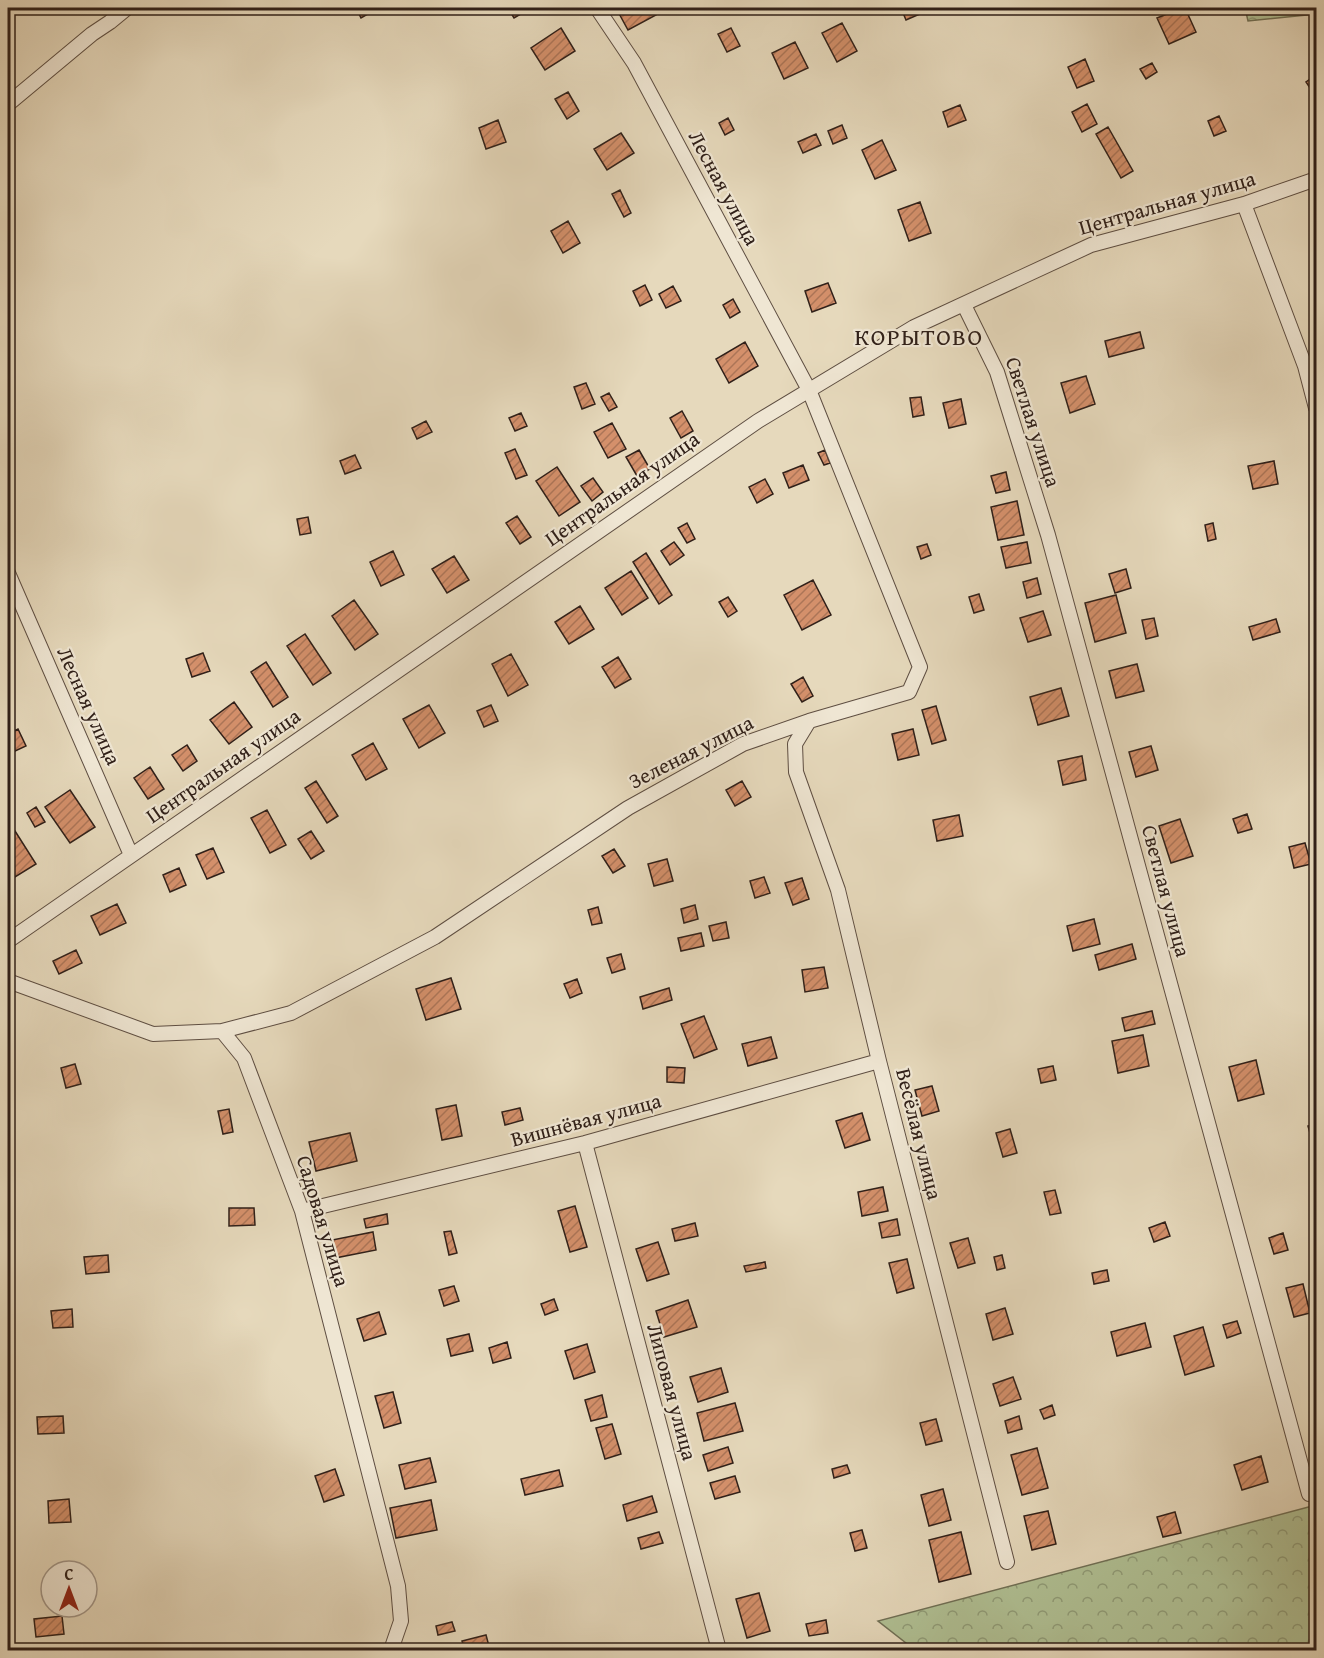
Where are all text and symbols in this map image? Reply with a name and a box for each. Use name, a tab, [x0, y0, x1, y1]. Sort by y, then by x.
street label: Лесная улица	[681, 125, 768, 251]
street label: Центральная улица	[1075, 162, 1259, 243]
district label: КОРЫТОВО	[855, 319, 983, 354]
street label: Светлая улица	[998, 353, 1069, 491]
street label: Центральная улица	[538, 424, 705, 554]
street label: Лесная улица	[50, 642, 129, 770]
street label: Центральная улица	[139, 701, 306, 831]
street label: Зеленая улица	[623, 707, 759, 796]
street label: Светлая улица	[1134, 822, 1199, 960]
street label: Весёлая улица	[888, 1065, 951, 1203]
street label: Вишнёвая улица	[507, 1085, 665, 1154]
street label: Садовая улица	[289, 1151, 358, 1290]
street label: Липовая улица	[639, 1320, 706, 1464]
north arrow	[39, 1559, 99, 1619]
text: С	[64, 1562, 74, 1586]

